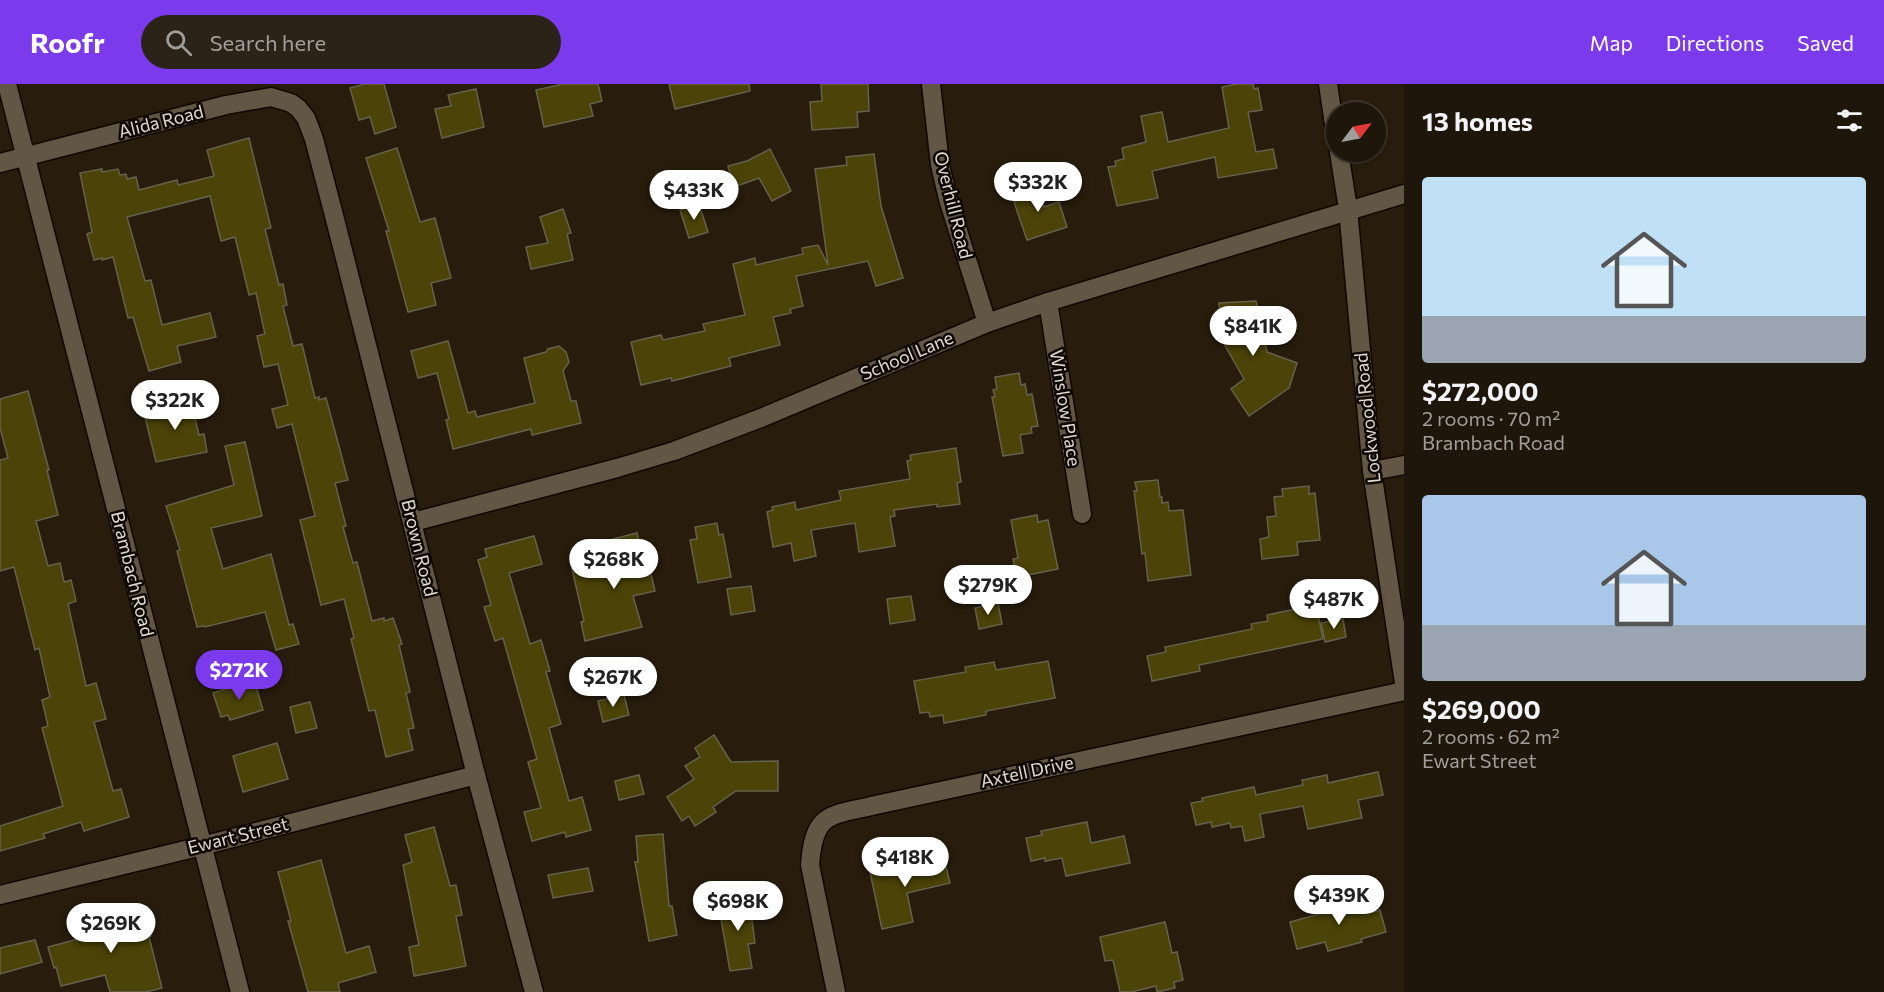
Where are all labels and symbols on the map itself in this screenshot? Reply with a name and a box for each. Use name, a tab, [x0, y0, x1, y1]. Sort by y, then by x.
street label: Alida Road	[116, 100, 206, 142]
north arrow	[1326, 102, 1386, 162]
street label: Overhill Road	[930, 149, 978, 261]
pin: $332K	[996, 162, 1080, 213]
pin: $433K	[652, 170, 736, 221]
pin: $841K	[1211, 306, 1295, 357]
street label: School Lane	[857, 326, 956, 385]
street label: Winslow Place	[1046, 348, 1086, 468]
street label: Lockwood Road	[1349, 352, 1385, 484]
pin: $322K	[133, 380, 217, 431]
street label: Brown Road	[397, 497, 443, 599]
street label: Brambach Road	[107, 509, 159, 639]
pin: $268K	[572, 539, 656, 590]
pin: $279K	[946, 565, 1030, 616]
pin: $487K	[1292, 579, 1376, 630]
pin: $272K	[197, 650, 281, 701]
pin: $267K	[571, 657, 655, 708]
street label: Axtell Drive	[978, 750, 1075, 792]
street label: Ewart Street	[185, 812, 290, 858]
pin: $418K	[863, 837, 947, 888]
pin: $439K	[1297, 875, 1381, 926]
pin: $698K	[696, 881, 780, 932]
pin: $269K	[69, 903, 153, 954]

